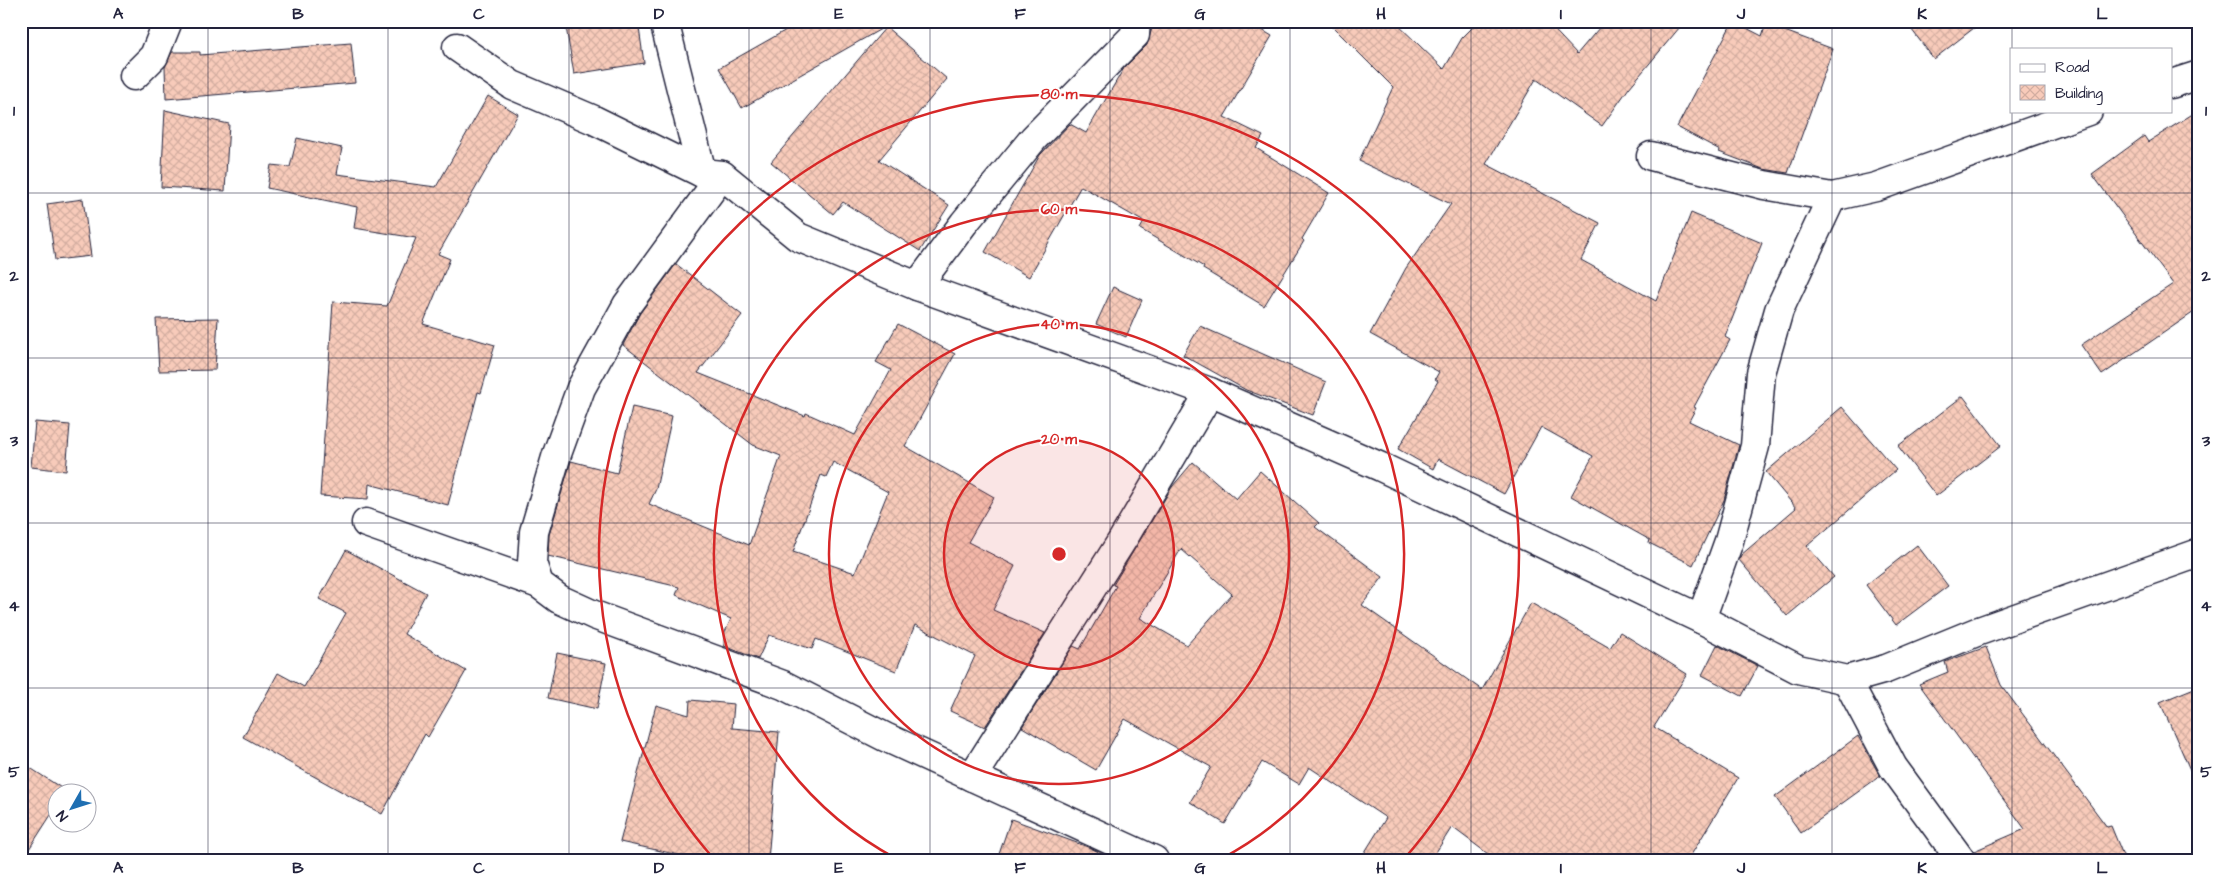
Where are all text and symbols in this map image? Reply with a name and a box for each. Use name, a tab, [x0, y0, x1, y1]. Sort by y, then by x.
text: A	[113, 3, 124, 25]
text: B	[292, 3, 304, 25]
text: C	[473, 3, 485, 25]
text: D	[654, 3, 665, 25]
text: E	[834, 3, 844, 25]
text: F	[1014, 3, 1026, 25]
text: G	[1194, 3, 1206, 25]
text: H	[1376, 3, 1386, 25]
text: I	[1560, 3, 1562, 25]
text: J	[1736, 3, 1746, 25]
text: K	[1917, 3, 1927, 25]
text: L	[2096, 3, 2108, 25]
legend	[2010, 48, 2172, 112]
text: Road	[2055, 57, 2090, 78]
text: Building	[2055, 83, 2103, 105]
text: 80 m	[1041, 84, 1078, 105]
text: 1	[13, 100, 16, 122]
text: 1	[2205, 100, 2208, 122]
text: 60 m	[1041, 199, 1078, 220]
text: 2	[8, 265, 19, 287]
text: 2	[2200, 265, 2211, 287]
text: 40 m	[1040, 314, 1078, 335]
text: 20 m	[1040, 429, 1077, 450]
text: 3	[9, 430, 19, 452]
text: 3	[2201, 430, 2211, 452]
centre of rings	[1050, 545, 1068, 563]
text: 4	[9, 595, 20, 617]
text: 4	[2201, 595, 2212, 617]
text: 5	[8, 761, 20, 783]
text: 5	[2200, 761, 2212, 783]
north arrow	[48, 784, 98, 834]
text: N	[52, 806, 73, 825]
text: A	[113, 857, 124, 879]
text: B	[292, 857, 304, 879]
text: C	[473, 857, 485, 879]
text: D	[654, 857, 665, 879]
text: E	[834, 857, 844, 879]
text: F	[1014, 857, 1026, 879]
text: G	[1194, 857, 1206, 879]
text: H	[1376, 857, 1386, 879]
text: I	[1560, 857, 1562, 879]
text: J	[1736, 857, 1746, 879]
text: K	[1917, 857, 1927, 879]
text: L	[2096, 857, 2108, 879]

